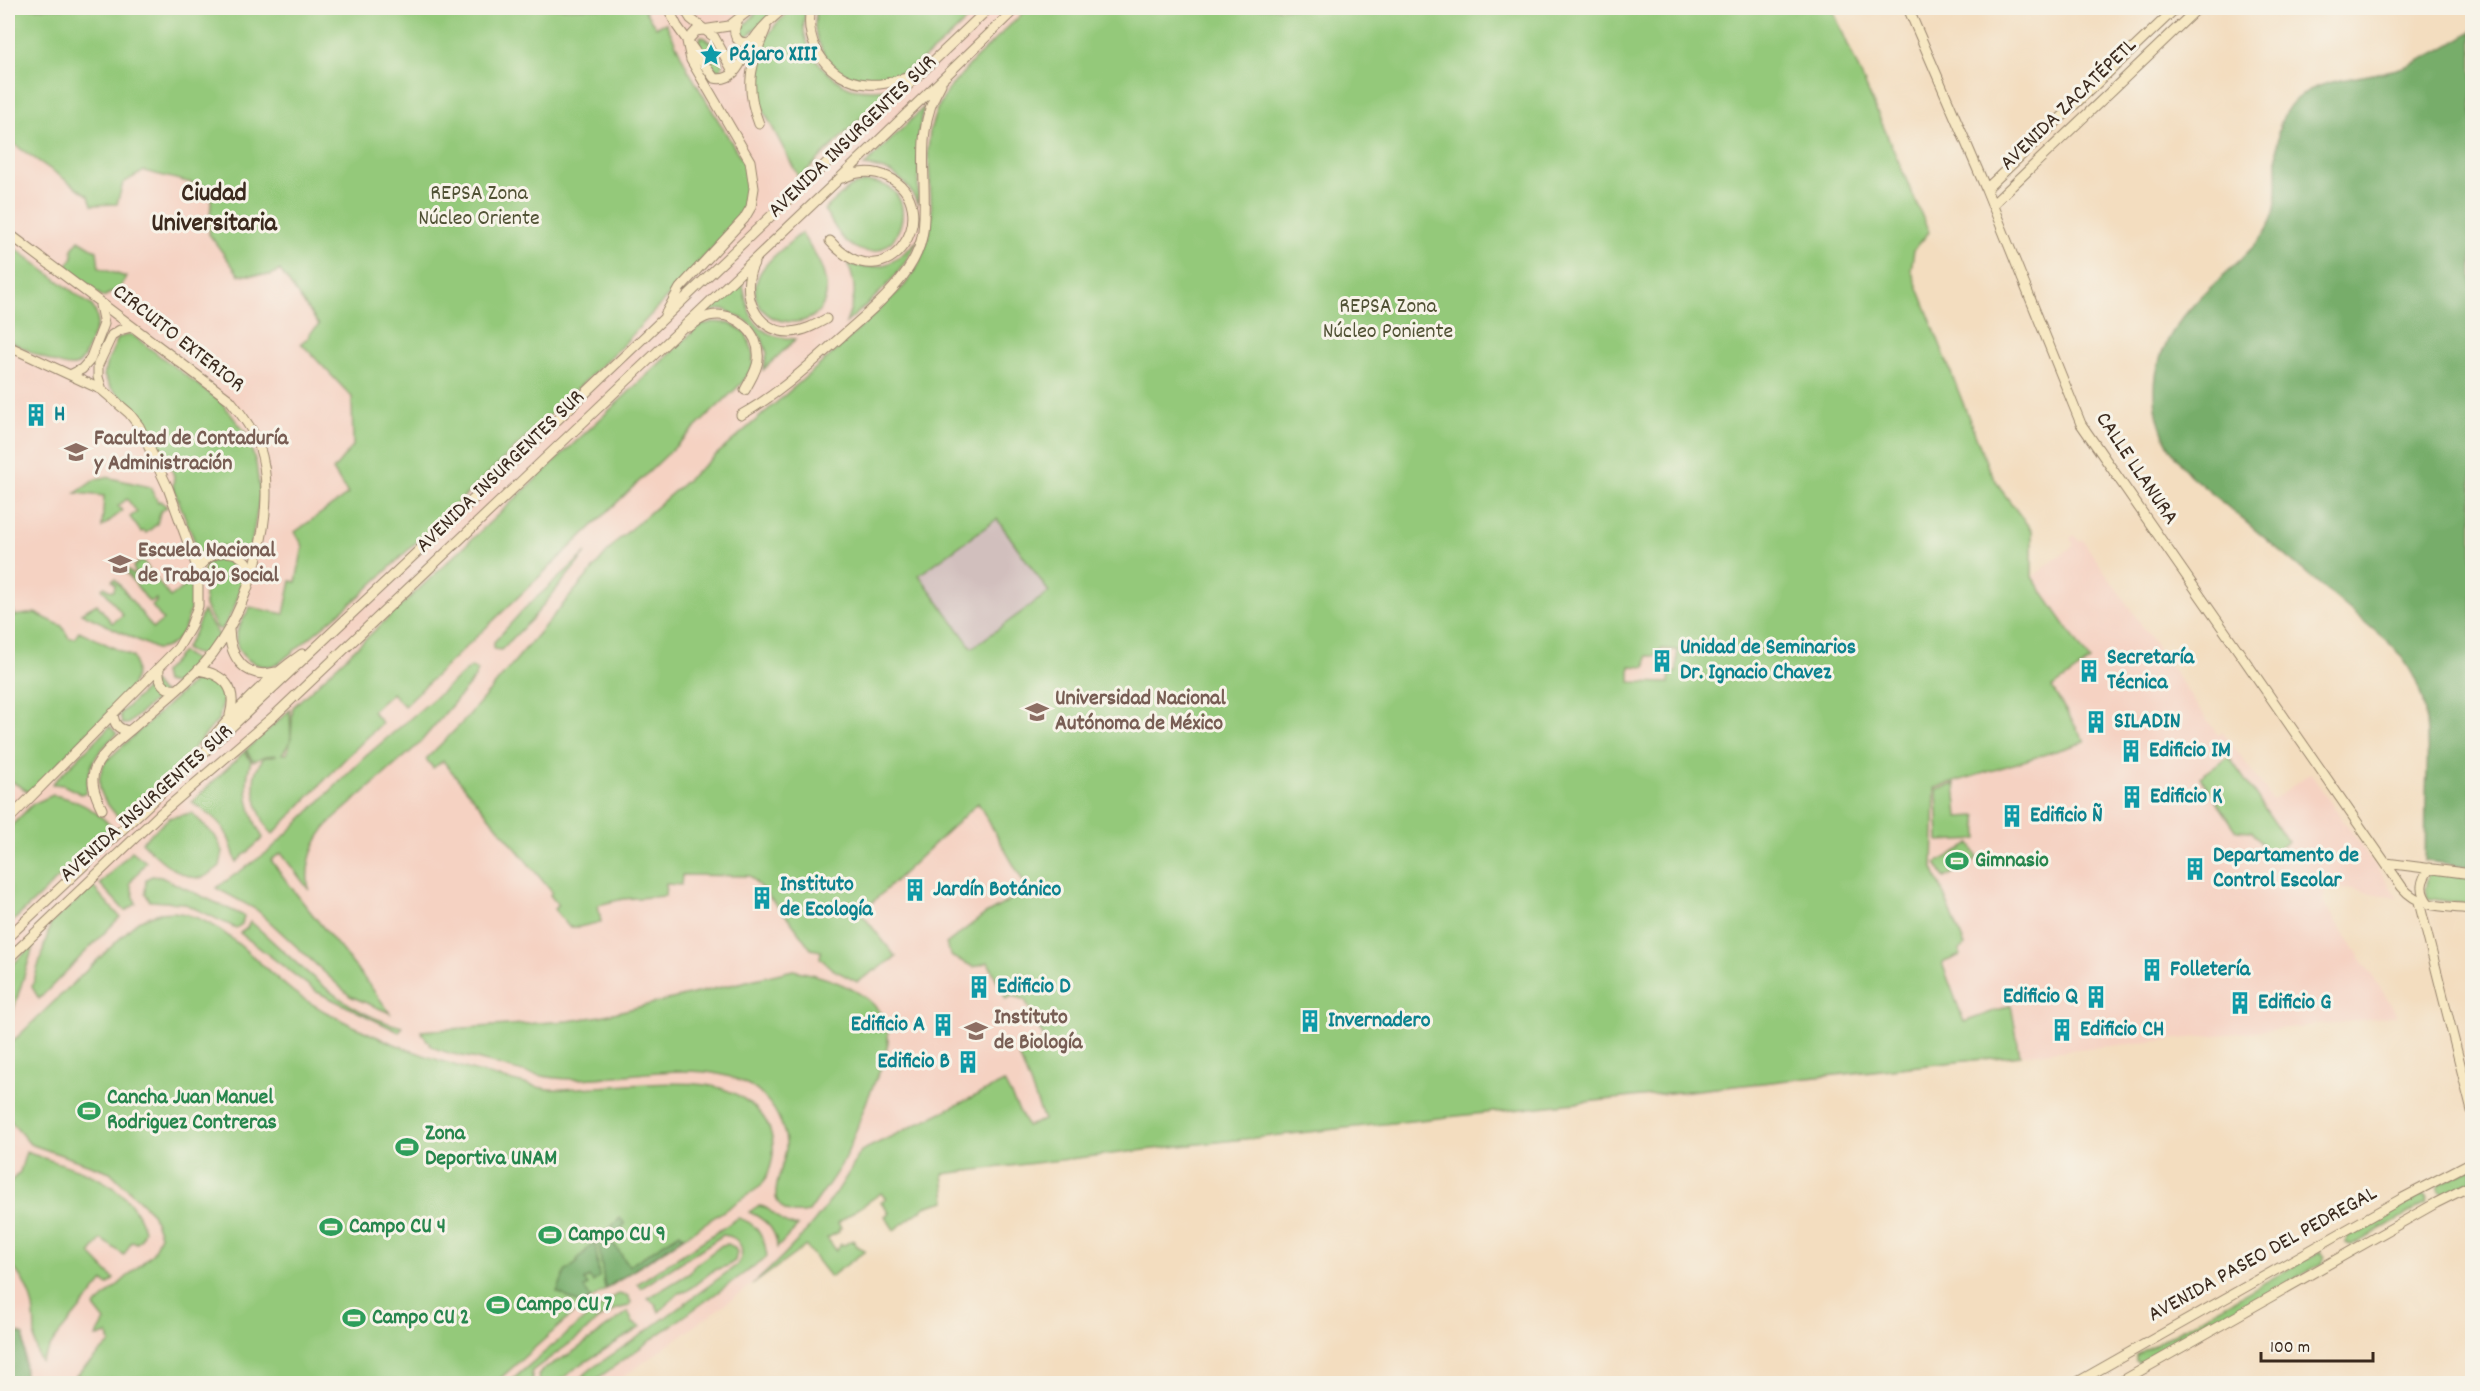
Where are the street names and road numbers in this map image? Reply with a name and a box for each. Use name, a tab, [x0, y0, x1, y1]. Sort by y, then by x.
street label: AVENIDA ZACATÉPETL	[1994, 31, 2144, 179]
street label: AVENIDA INSURGENTES SUR	[762, 48, 944, 226]
street label: CIRCUITO EXTERIOR	[105, 277, 251, 401]
street label: AVENIDA INSURGENTES SUR	[410, 383, 592, 561]
street label: CALLE LLANURA	[2087, 406, 2185, 532]
street label: AVENIDA INSURGENTES SUR	[53, 718, 241, 890]
street label: AVENIDA PASEO DEL PEDREGAL	[2143, 1179, 2383, 1331]

